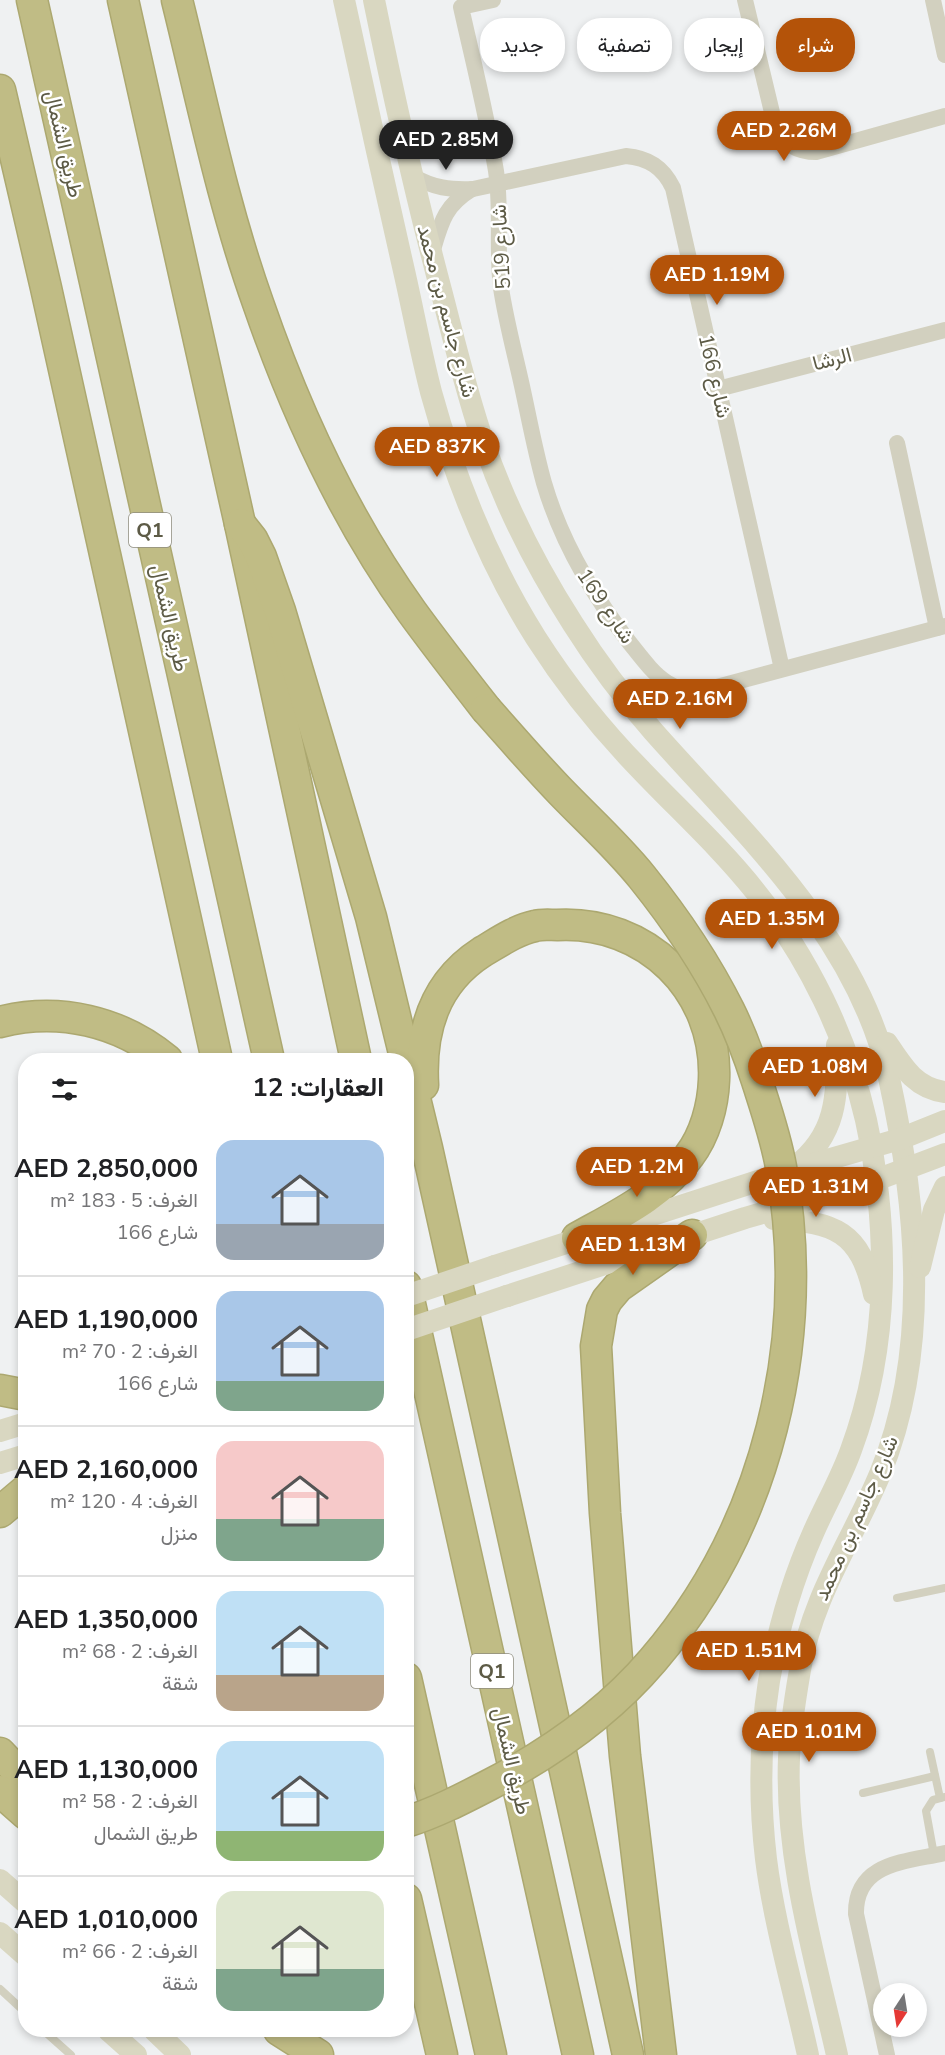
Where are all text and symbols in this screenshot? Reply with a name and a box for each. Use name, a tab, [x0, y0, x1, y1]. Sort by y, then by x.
chip: جديد	[480, 18, 565, 72]
chip: تصفية	[577, 18, 672, 72]
chip: إيجار	[684, 18, 764, 72]
chip: شراء	[776, 18, 855, 72]
street label: طريق الشمال	[38, 87, 90, 201]
pin: AED 2.26M	[715, 111, 853, 162]
text: AED 2.26M	[731, 117, 837, 144]
pin: AED 2.85M	[377, 120, 515, 171]
text: AED 2.85M	[393, 126, 499, 153]
street label: شارع 519	[485, 204, 517, 290]
street label: شارع جاسم بن محمد	[410, 221, 484, 401]
pin: AED 1.19M	[648, 255, 786, 306]
text: AED 1.19M	[664, 261, 770, 288]
street label: شارع 166	[692, 331, 738, 421]
street label: الرشا	[809, 340, 855, 378]
pin: AED 837K	[375, 427, 499, 478]
text: AED 837K	[389, 433, 485, 460]
road number: Q1	[129, 513, 171, 547]
street label: طريق الشمال	[144, 561, 196, 675]
street label: شارع 169	[571, 563, 641, 649]
pin: AED 2.16M	[611, 679, 749, 730]
text: AED 2.16M	[627, 685, 733, 712]
pin: AED 1.35M	[703, 899, 841, 950]
text: AED 1.35M	[719, 905, 825, 932]
pin: AED 1.08M	[746, 1047, 884, 1098]
text: AED 1.08M	[762, 1053, 868, 1080]
text: العقارات: 12	[252, 1070, 384, 1105]
icon: filters	[48, 1073, 81, 1106]
pin: AED 1.2M	[575, 1147, 699, 1198]
text: AED 2,850,000	[14, 1151, 198, 1186]
text: AED 1.2M	[590, 1153, 684, 1180]
icon: home	[264, 1164, 336, 1236]
pin: AED 1.31M	[747, 1167, 885, 1218]
text: AED 1.31M	[763, 1173, 869, 1200]
text: الغرف: 5 · 183 m²	[50, 1187, 198, 1214]
text: شارع 166	[117, 1219, 198, 1246]
pin: AED 1.13M	[564, 1225, 702, 1276]
text: AED 1.13M	[580, 1231, 686, 1258]
text: AED 1,190,000	[14, 1302, 198, 1337]
icon: home	[264, 1315, 336, 1387]
text: الغرف: 2 · 70 m²	[62, 1338, 198, 1365]
text: شارع 166	[117, 1370, 198, 1397]
street label: شارع جاسم بن محمد	[807, 1431, 905, 1605]
text: AED 2,160,000	[14, 1452, 198, 1487]
icon: home	[264, 1465, 336, 1537]
text: الغرف: 4 · 120 m²	[50, 1488, 198, 1515]
text: منزل	[161, 1520, 198, 1547]
text: AED 1,350,000	[14, 1602, 198, 1637]
icon: home	[264, 1615, 336, 1687]
pin: AED 1.51M	[680, 1631, 818, 1682]
text: AED 1.51M	[696, 1637, 802, 1664]
text: الغرف: 2 · 68 m²	[62, 1638, 198, 1665]
road number: Q1	[471, 1654, 513, 1688]
text: شقة	[162, 1670, 198, 1697]
street label: طريق الشمال	[486, 1704, 538, 1818]
pin: AED 1.01M	[740, 1712, 878, 1763]
text: AED 1.01M	[756, 1718, 862, 1745]
text: AED 1,130,000	[14, 1752, 198, 1787]
icon: home	[264, 1765, 336, 1837]
text: الغرف: 2 · 58 m²	[62, 1788, 198, 1815]
text: طريق الشمال	[94, 1820, 198, 1847]
text: AED 1,010,000	[14, 1902, 198, 1937]
icon: home	[264, 1915, 336, 1987]
text: الغرف: 2 · 66 m²	[62, 1938, 198, 1965]
text: شقة	[162, 1970, 198, 1997]
north arrow	[873, 1983, 927, 2037]
map controls	[873, 1983, 927, 2037]

